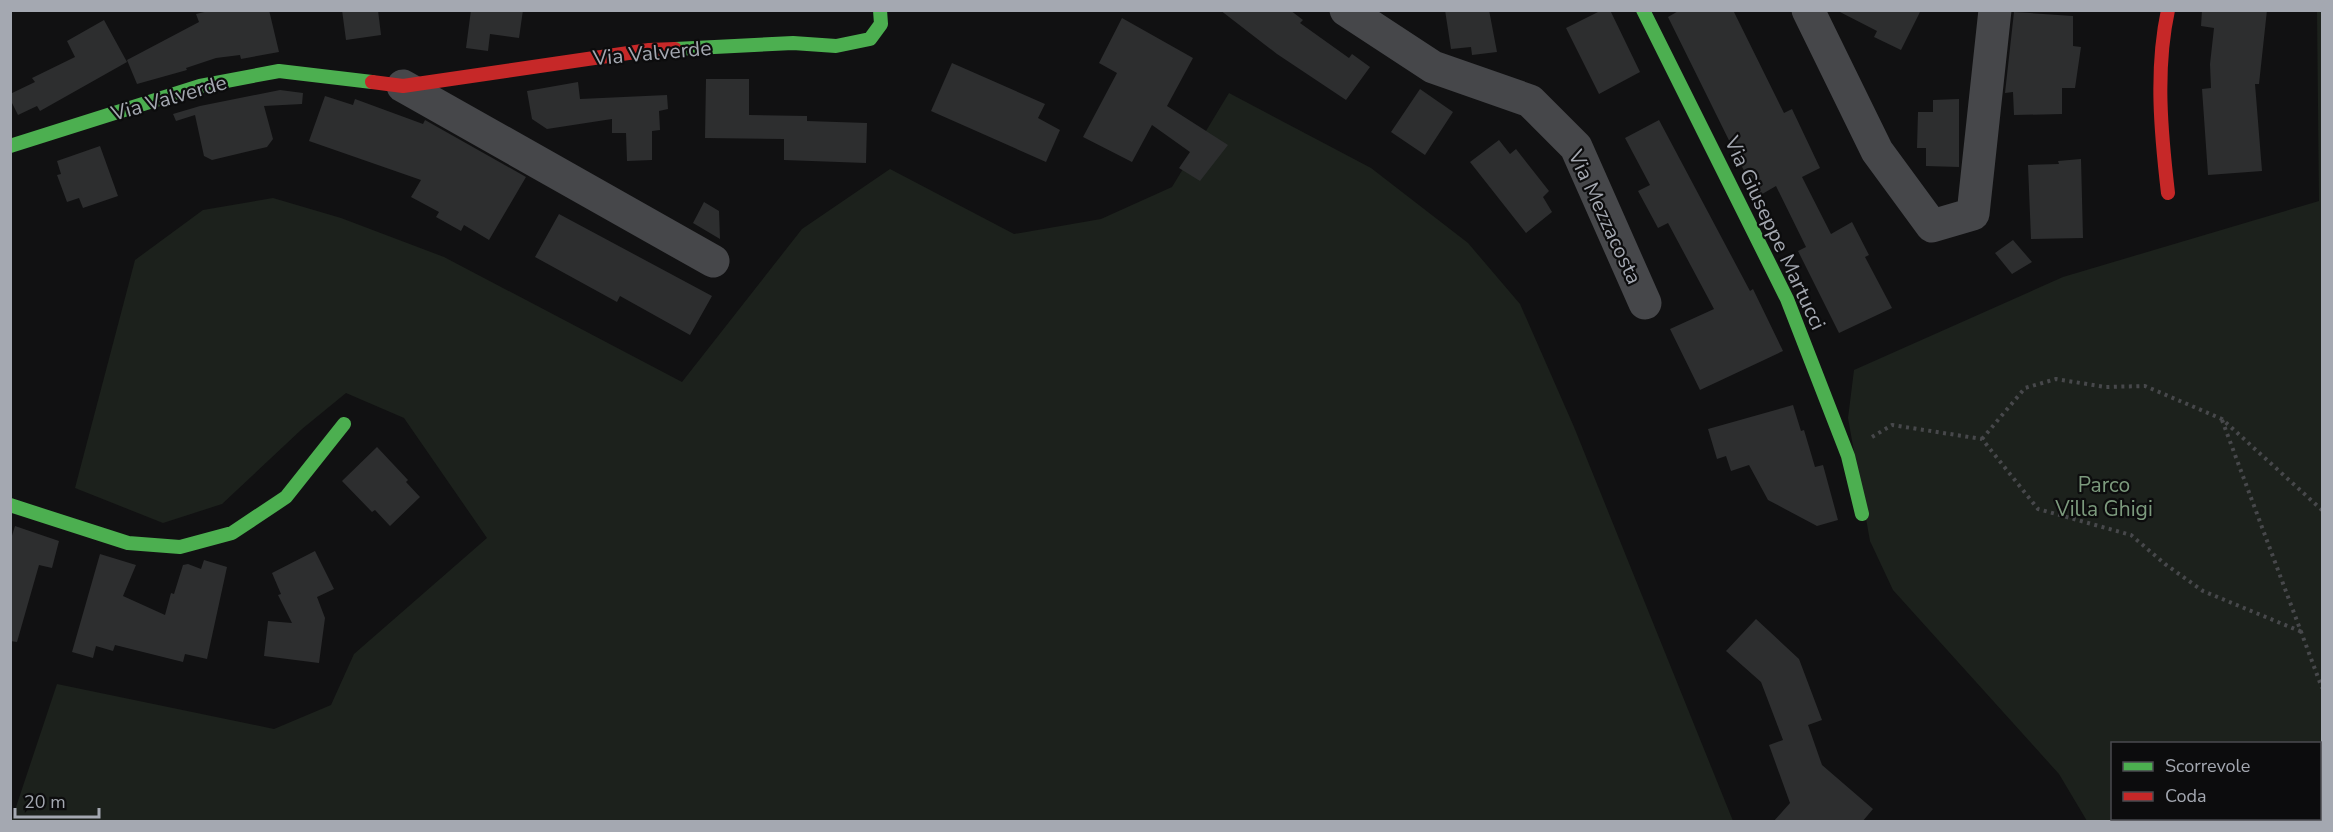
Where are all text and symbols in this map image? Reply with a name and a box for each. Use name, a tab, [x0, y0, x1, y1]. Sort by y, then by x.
street label: Via Valverde	[591, 34, 712, 72]
street label: Via Valverde	[107, 68, 230, 128]
street label: Via Giuseppe Martucci	[1717, 131, 1832, 334]
street label: Via Mezzacosta	[1561, 144, 1648, 289]
park label: Parco Villa Ghigi	[2054, 471, 2153, 523]
legend	[2111, 742, 2321, 820]
text: Scorrevole	[2165, 754, 2250, 778]
scale bar	[15, 781, 99, 819]
text: Coda	[2165, 784, 2207, 808]
text: 20 m	[24, 790, 66, 814]

